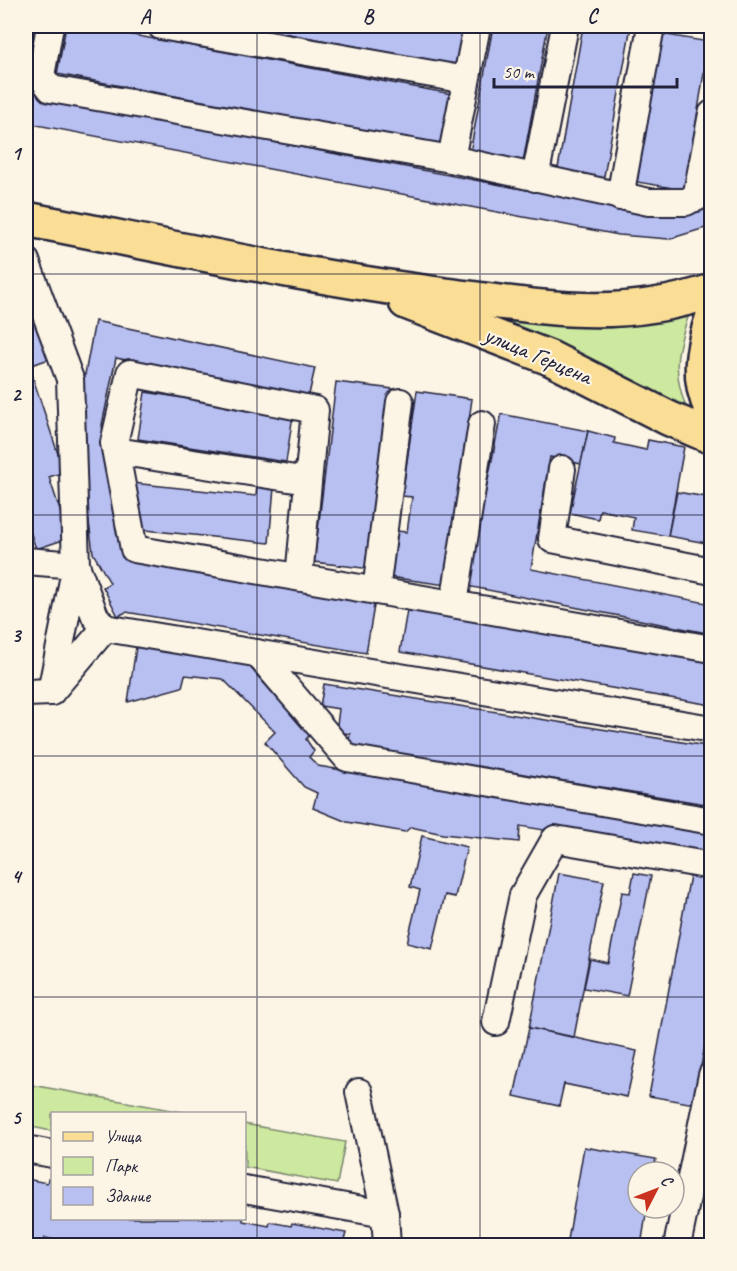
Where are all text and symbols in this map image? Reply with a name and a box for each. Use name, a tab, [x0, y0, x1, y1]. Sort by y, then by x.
text: A	[140, 4, 152, 29]
text: B	[363, 4, 375, 29]
text: C	[587, 4, 599, 29]
scale bar	[494, 51, 677, 89]
text: 50 m	[503, 61, 536, 83]
text: 1	[12, 141, 23, 166]
street label: улица Герцена	[478, 318, 598, 392]
text: 2	[12, 382, 23, 407]
text: 3	[12, 623, 23, 648]
text: 4	[12, 864, 24, 889]
text: 5	[12, 1105, 23, 1130]
legend	[51, 1112, 246, 1220]
text: Улица	[105, 1125, 142, 1147]
text: Парк	[105, 1155, 139, 1177]
north arrow	[626, 1160, 686, 1220]
text: С	[656, 1171, 678, 1192]
text: Здание	[105, 1185, 151, 1207]

